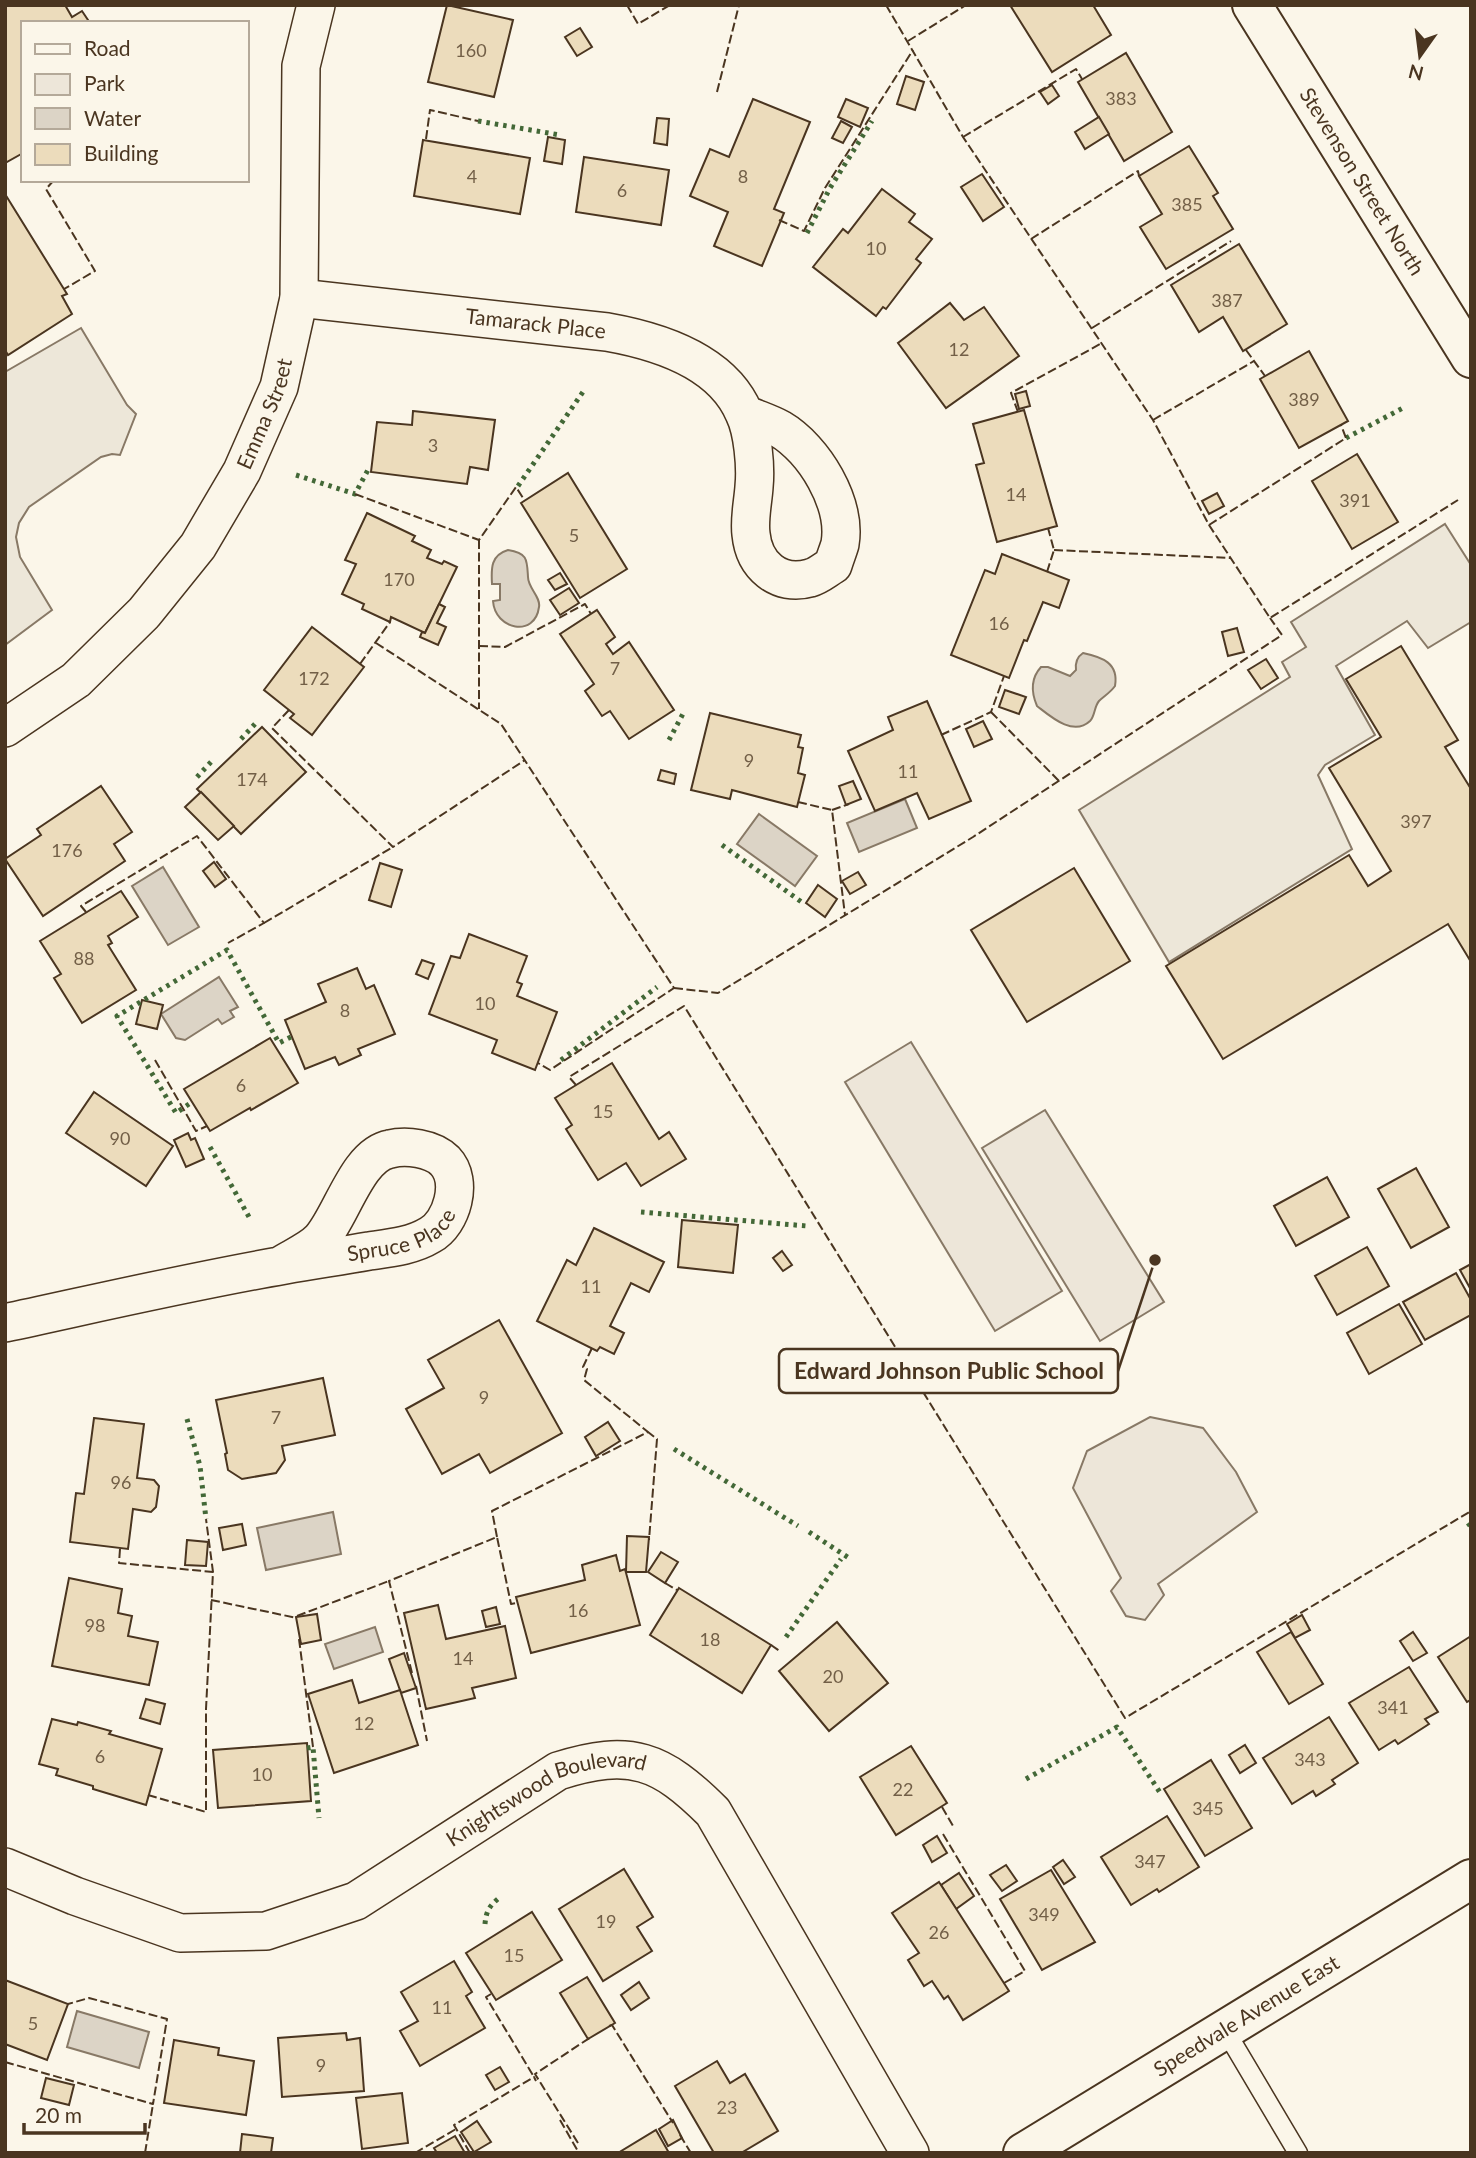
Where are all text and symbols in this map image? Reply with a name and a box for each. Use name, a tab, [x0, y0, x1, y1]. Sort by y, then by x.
legend	[21, 21, 248, 182]
north arrow	[1385, 21, 1455, 91]
text: Road	[84, 35, 131, 60]
house number: 160	[455, 39, 487, 61]
text: N	[1406, 60, 1426, 86]
text: Park	[84, 70, 125, 95]
street label: Stevenson Street North	[1295, 83, 1430, 279]
house number: 383	[1105, 87, 1137, 109]
text: Water	[84, 105, 141, 130]
text: Building	[84, 140, 159, 165]
house number: 4	[467, 165, 477, 187]
house number: 8	[738, 165, 748, 187]
house number: 6	[617, 179, 627, 201]
house number: 385	[1171, 193, 1203, 215]
house number: 10	[866, 237, 886, 259]
house number: 387	[1211, 289, 1243, 311]
street label: Tamarack Place	[464, 302, 607, 343]
house number: 12	[949, 338, 969, 360]
street label: Emma Street	[230, 355, 296, 473]
house number: 389	[1288, 388, 1320, 410]
house number: 3	[428, 434, 438, 456]
house number: 14	[1006, 483, 1026, 505]
house number: 391	[1339, 489, 1371, 511]
house number: 5	[569, 524, 579, 546]
house number: 170	[383, 568, 415, 590]
house number: 16	[989, 612, 1009, 634]
house number: 7	[610, 657, 620, 679]
house number: 172	[298, 667, 330, 689]
house number: 9	[744, 749, 754, 771]
house number: 11	[898, 760, 918, 782]
house number: 174	[236, 768, 268, 790]
house number: 397	[1400, 810, 1432, 832]
house number: 176	[51, 839, 83, 861]
house number: 88	[74, 947, 94, 969]
house number: 10	[475, 992, 495, 1014]
house number: 8	[340, 999, 350, 1021]
house number: 6	[236, 1074, 246, 1096]
house number: 15	[593, 1100, 613, 1122]
house number: 90	[110, 1127, 130, 1149]
street label: Spruce Place	[345, 1204, 460, 1266]
house number: 11	[581, 1275, 601, 1297]
callout: Edward Johnson Public School	[779, 1349, 1118, 1393]
text: Edward Johnson Public School	[794, 1356, 1104, 1384]
house number: 9	[479, 1386, 489, 1408]
house number: 7	[271, 1406, 281, 1428]
house number: 96	[111, 1471, 131, 1493]
house number: 16	[568, 1599, 588, 1621]
house number: 98	[85, 1614, 105, 1636]
house number: 18	[700, 1628, 720, 1650]
house number: 14	[453, 1647, 473, 1669]
house number: 20	[823, 1665, 843, 1687]
house number: 341	[1377, 1696, 1409, 1718]
house number: 12	[354, 1712, 374, 1734]
house number: 6	[95, 1745, 105, 1767]
street label: Knightswood Boulevard	[441, 1746, 650, 1851]
house number: 343	[1294, 1748, 1326, 1770]
house number: 10	[252, 1763, 272, 1785]
house number: 22	[893, 1778, 913, 1800]
house number: 345	[1192, 1797, 1224, 1819]
house number: 347	[1134, 1850, 1166, 1872]
house number: 349	[1028, 1903, 1060, 1925]
house number: 19	[596, 1910, 616, 1932]
house number: 26	[929, 1921, 949, 1943]
house number: 15	[504, 1944, 524, 1966]
street label: Speedvale Avenue East	[1148, 1949, 1343, 2081]
house number: 11	[432, 1996, 452, 2018]
house number: 5	[28, 2012, 38, 2034]
house number: 9	[316, 2054, 326, 2076]
scale bar	[24, 2092, 145, 2136]
house number: 23	[717, 2096, 737, 2118]
text: 20 m	[35, 2102, 82, 2127]

